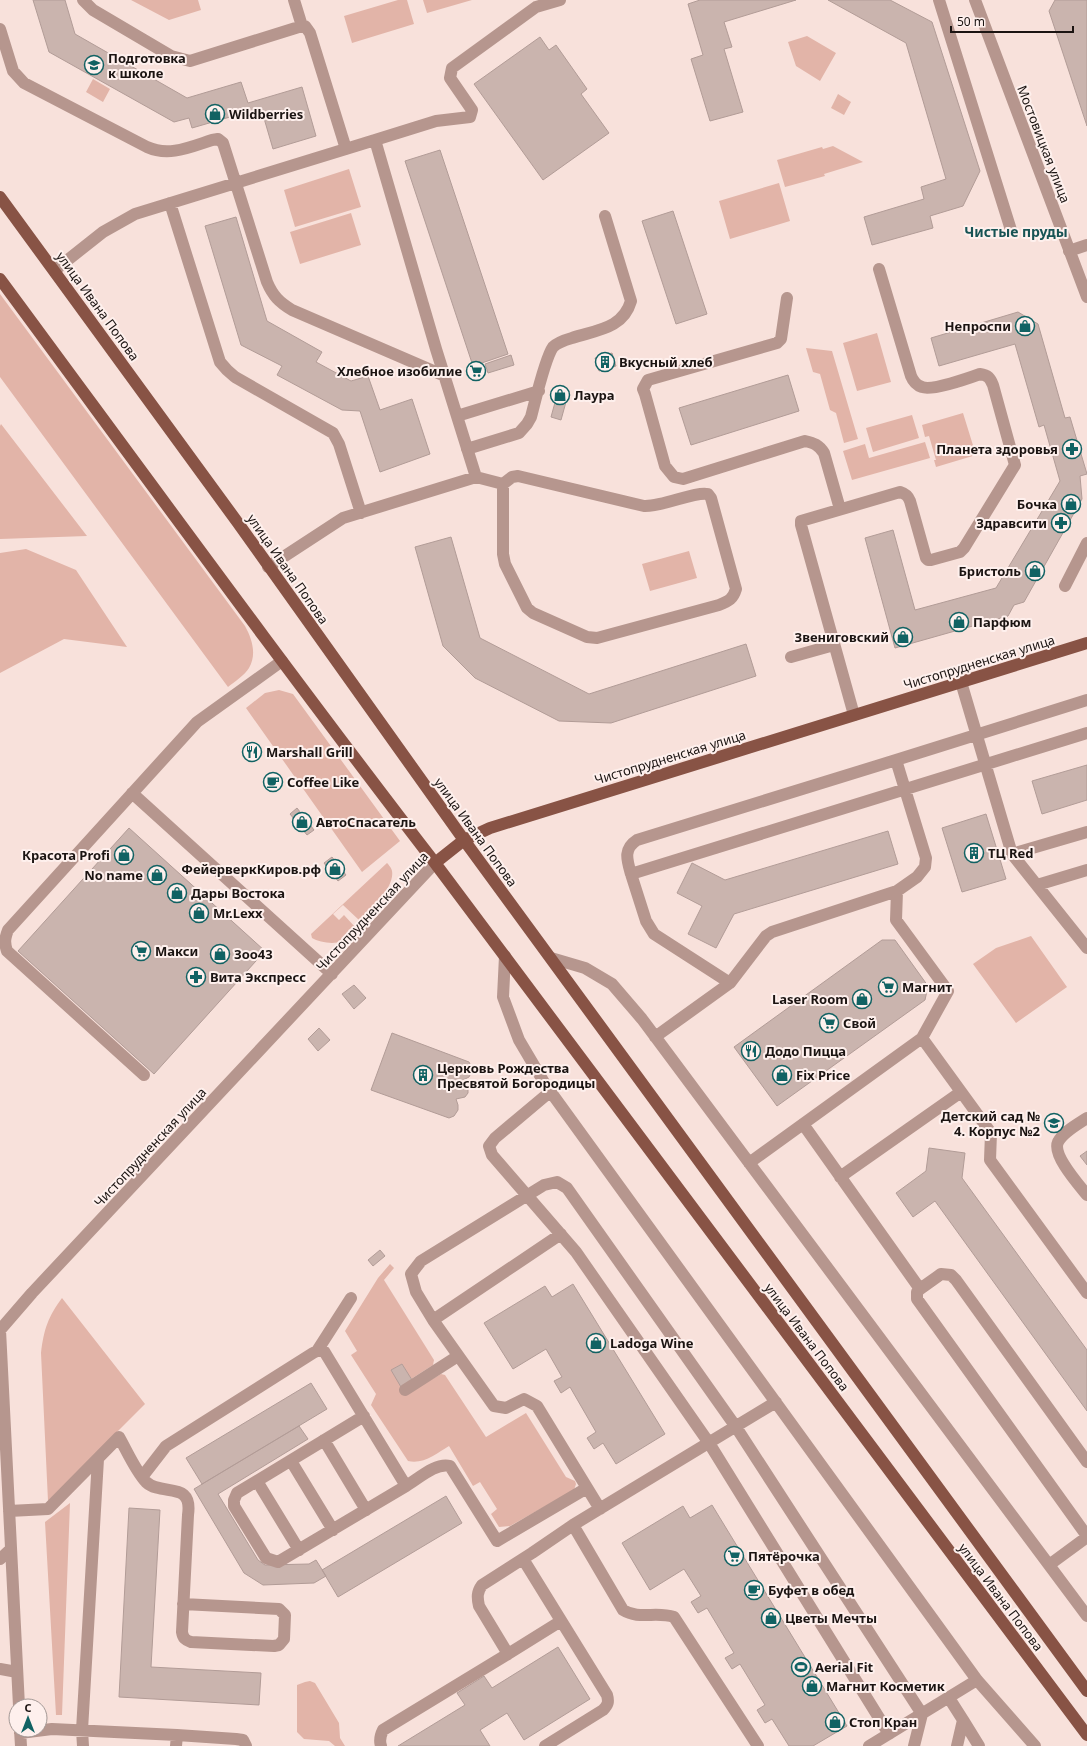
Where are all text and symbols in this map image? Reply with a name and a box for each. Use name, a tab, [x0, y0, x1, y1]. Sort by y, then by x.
scale bar	[951, 8, 1073, 34]
text: 50 m	[957, 13, 985, 30]
place label: Подготовка к школе	[108, 49, 186, 82]
school or university icon: Подготовка к школе	[83, 54, 105, 76]
street label: Мостовицкая улица	[1013, 83, 1075, 205]
shop icon: Wildberries	[204, 103, 226, 125]
place label: Wildberries	[229, 105, 303, 123]
district label: Чистые пруды	[964, 222, 1068, 241]
street label: улица Ивана Попова	[52, 248, 144, 364]
shop icon: Непроспи	[1014, 315, 1036, 337]
place label: Непроспи	[945, 317, 1011, 335]
building icon: Вкусный хлеб	[594, 351, 616, 373]
place label: Вкусный хлеб	[619, 353, 713, 371]
supermarket icon: Хлебное изобилие	[465, 360, 487, 382]
place label: Хлебное изобилие	[337, 362, 462, 380]
shop icon: Лаура	[549, 384, 571, 406]
place label: Лаура	[574, 386, 615, 404]
pharmacy icon: Планета здоровья	[1061, 438, 1083, 460]
place label: Планета здоровья	[936, 440, 1058, 458]
shop icon: Бочка	[1060, 493, 1082, 515]
place label: Бочка	[1017, 495, 1057, 513]
street label: улица Ивана Попова	[243, 510, 333, 628]
pharmacy icon: Здравсити	[1050, 512, 1072, 534]
place label: Здравсити	[976, 514, 1047, 532]
shop icon: Бристоль	[1024, 560, 1046, 582]
place label: Бристоль	[958, 562, 1021, 580]
shop icon: Парфюм	[948, 611, 970, 633]
place label: Парфюм	[973, 613, 1031, 631]
shop icon: Звениговский	[892, 626, 914, 648]
place label: Звениговский	[794, 628, 889, 646]
street label: Чистопрудненская улица	[901, 630, 1057, 694]
street label: Чистопрудненская улица	[592, 725, 748, 789]
restaurant icon: Marshall Grill	[241, 741, 263, 763]
place label: Marshall Grill	[266, 743, 353, 761]
cafe icon: Coffee Like	[262, 771, 284, 793]
place label: Coffee Like	[287, 773, 360, 791]
street label: улица Ивана Попова	[430, 774, 522, 890]
shop icon: АвтоСпасатель	[291, 811, 313, 833]
place label: АвтоСпасатель	[316, 813, 416, 831]
building icon: ТЦ Red	[963, 842, 985, 864]
shop icon: Красота Profi	[113, 844, 135, 866]
place label: ТЦ Red	[988, 844, 1033, 862]
place label: Красота Profi	[22, 846, 110, 864]
street label: Чистопрудненская улица	[312, 847, 432, 975]
shop icon: ФейерверкКиров.рф	[324, 858, 346, 880]
place label: ФейерверкКиров.рф	[181, 860, 321, 878]
shop icon: No name	[146, 864, 168, 886]
place label: No name	[84, 866, 143, 884]
shop icon: Дары Востока	[166, 882, 188, 904]
place label: Дары Востока	[191, 884, 285, 902]
shop icon: Mr.Lexx	[188, 902, 210, 924]
place label: Mr.Lexx	[213, 904, 263, 922]
supermarket icon: Макси	[130, 940, 152, 962]
place label: Макси	[155, 942, 198, 960]
shop icon: Зоо43	[209, 943, 231, 965]
place label: Зоо43	[234, 945, 273, 963]
pharmacy icon: Вита Экспресс	[185, 966, 207, 988]
place label: Вита Экспресс	[210, 968, 306, 986]
supermarket icon: Магнит	[877, 976, 899, 998]
place label: Магнит	[902, 978, 952, 996]
shop icon: Laser Room	[851, 988, 873, 1010]
place label: Laser Room	[772, 990, 848, 1008]
supermarket icon: Свой	[818, 1012, 840, 1034]
place label: Свой	[843, 1014, 876, 1032]
restaurant icon: Додо Пицца	[740, 1040, 762, 1062]
place label: Додо Пицца	[765, 1042, 846, 1060]
place label: Церковь Рождества Пресвятой Богородицы	[437, 1059, 595, 1092]
building icon: Церковь Рождества Пресвятой Богородицы	[412, 1064, 434, 1086]
shop icon: Fix Price	[771, 1064, 793, 1086]
place label: Fix Price	[796, 1066, 850, 1084]
street label: Чистопрудненская улица	[90, 1083, 210, 1211]
place label: Детский сад № 4. Корпус №2	[941, 1107, 1040, 1140]
school or university icon: Детский сад № 4. Корпус №2	[1043, 1112, 1065, 1134]
street label: улица Ивана Попова	[761, 1279, 853, 1395]
shop icon: Ladoga Wine	[585, 1332, 607, 1354]
place label: Ladoga Wine	[610, 1334, 694, 1352]
street label: улица Ивана Попова	[955, 1539, 1047, 1655]
supermarket icon: Пятёрочка	[723, 1545, 745, 1567]
place label: Пятёрочка	[748, 1547, 820, 1565]
cafe icon: Буфет в обед	[743, 1579, 765, 1601]
place label: Буфет в обед	[768, 1581, 855, 1599]
shop icon: Цветы Мечты	[760, 1607, 782, 1629]
place label: Цветы Мечты	[785, 1609, 877, 1627]
sports icon: Aerial Fit	[790, 1656, 812, 1678]
place label: Aerial Fit	[815, 1658, 874, 1676]
shop icon: Магнит Косметик	[801, 1675, 823, 1697]
place label: Магнит Косметик	[826, 1677, 945, 1695]
north arrow	[8, 1698, 48, 1738]
text: С	[24, 1700, 32, 1715]
shop icon: Стоп Кран	[824, 1711, 846, 1733]
place label: Стоп Кран	[849, 1713, 917, 1731]

